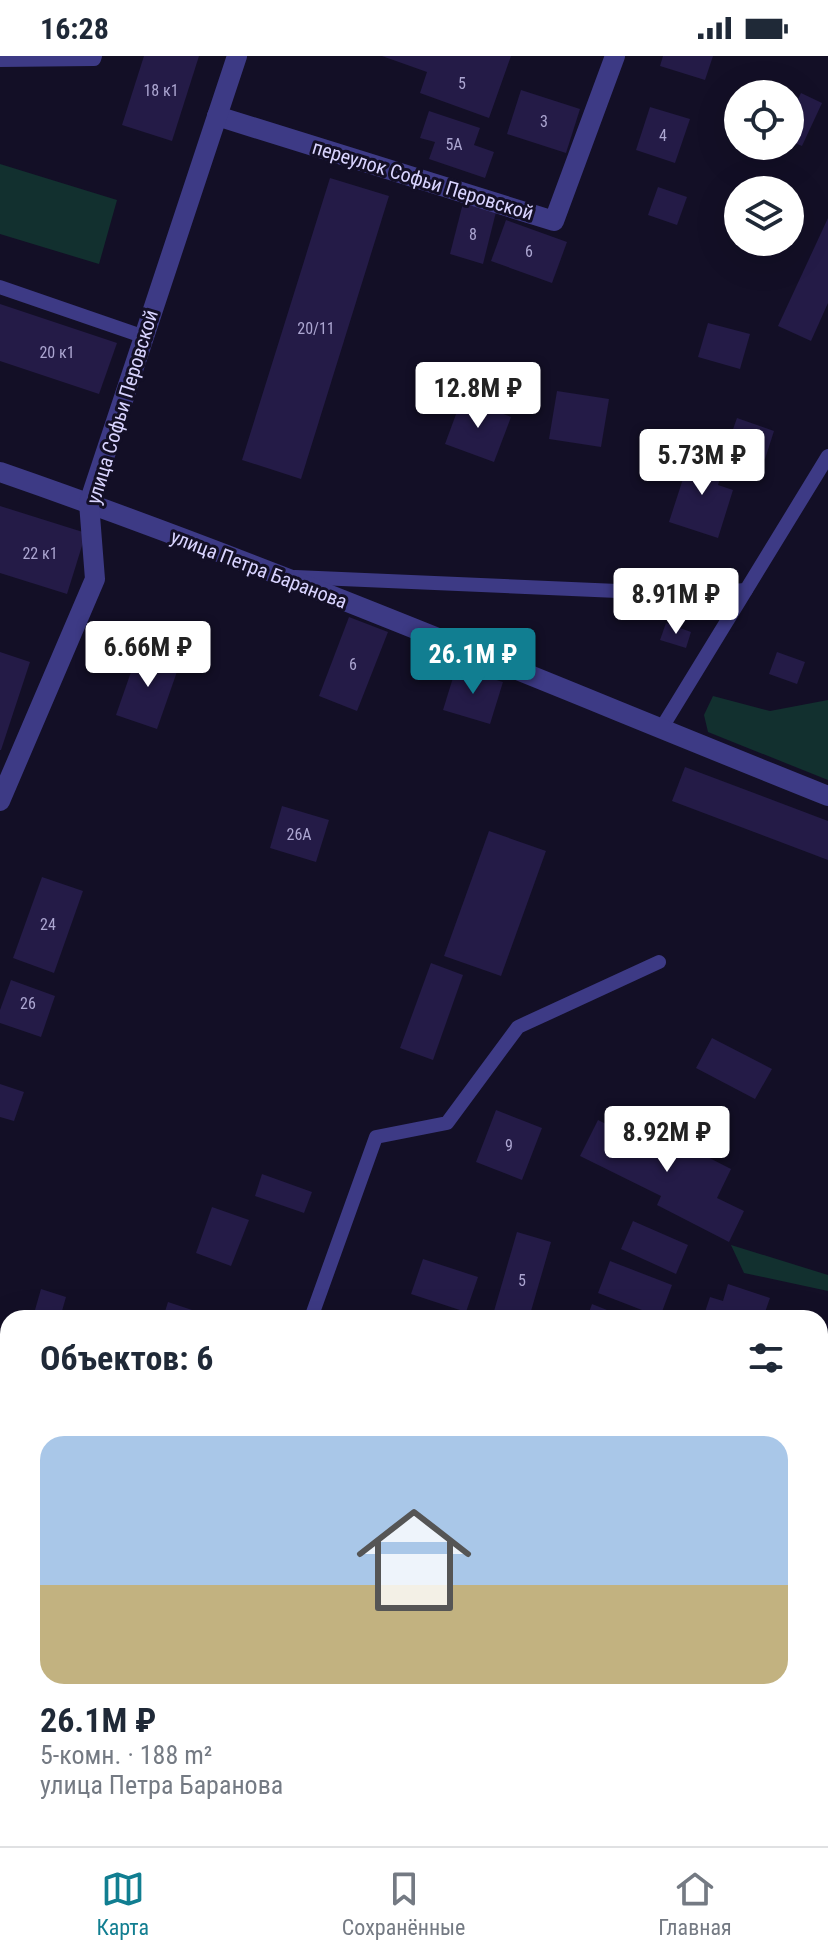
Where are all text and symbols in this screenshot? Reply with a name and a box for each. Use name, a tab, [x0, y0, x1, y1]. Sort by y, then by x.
text: 16:28	[40, 11, 109, 46]
house number: 5	[458, 74, 466, 93]
map controls	[724, 80, 804, 256]
button: locate	[724, 80, 804, 160]
house number: 18 к1	[143, 81, 179, 100]
house number: 3	[540, 112, 548, 131]
house number: 4	[659, 126, 667, 145]
street label: переулок Софьи Перовской	[310, 135, 536, 225]
house number: 5А	[445, 135, 463, 154]
button: layers	[724, 176, 804, 256]
house number: 8	[469, 225, 477, 244]
house number: 6	[525, 242, 533, 261]
street label: улица Софьи Перовской	[81, 307, 163, 507]
house number: 20/11	[297, 319, 335, 338]
house number: 20 к1	[39, 343, 75, 362]
pin: 12.8M ₽	[404, 362, 552, 430]
text: 12.8M ₽	[434, 373, 522, 403]
pin: 5.73M ₽	[628, 429, 776, 497]
text: 5.73M ₽	[658, 440, 746, 470]
street label: улица Петра Баранова	[167, 524, 351, 614]
house number: 22 к1	[22, 544, 58, 563]
pin: 8.91M ₽	[602, 568, 750, 636]
text: 8.91M ₽	[632, 579, 720, 609]
pin: 6.66M ₽	[74, 621, 222, 689]
pin: 26.1M ₽	[399, 628, 547, 696]
text: 6.66M ₽	[104, 632, 192, 662]
text: 26.1M ₽	[429, 639, 517, 669]
house number: 6	[349, 655, 357, 674]
house number: 26А	[286, 825, 312, 844]
house number: 24	[40, 915, 56, 934]
house number: 26	[20, 994, 36, 1013]
pin: 8.92M ₽	[593, 1106, 741, 1174]
text: 8.92M ₽	[623, 1117, 711, 1147]
house number: 9	[505, 1136, 513, 1155]
house number: 5	[518, 1271, 526, 1290]
icon: filters	[744, 1336, 788, 1380]
text: Объектов: 6	[40, 1338, 214, 1378]
icon: home	[342, 1488, 486, 1632]
text: 26.1M ₽	[40, 1700, 156, 1740]
text: 5-комн. · 188 m²	[40, 1740, 212, 1770]
text: улица Петра Баранова	[40, 1770, 283, 1800]
tab: Карта	[96, 1867, 149, 1940]
tab: Сохранённые	[342, 1867, 465, 1940]
tab: Главная	[658, 1867, 732, 1940]

